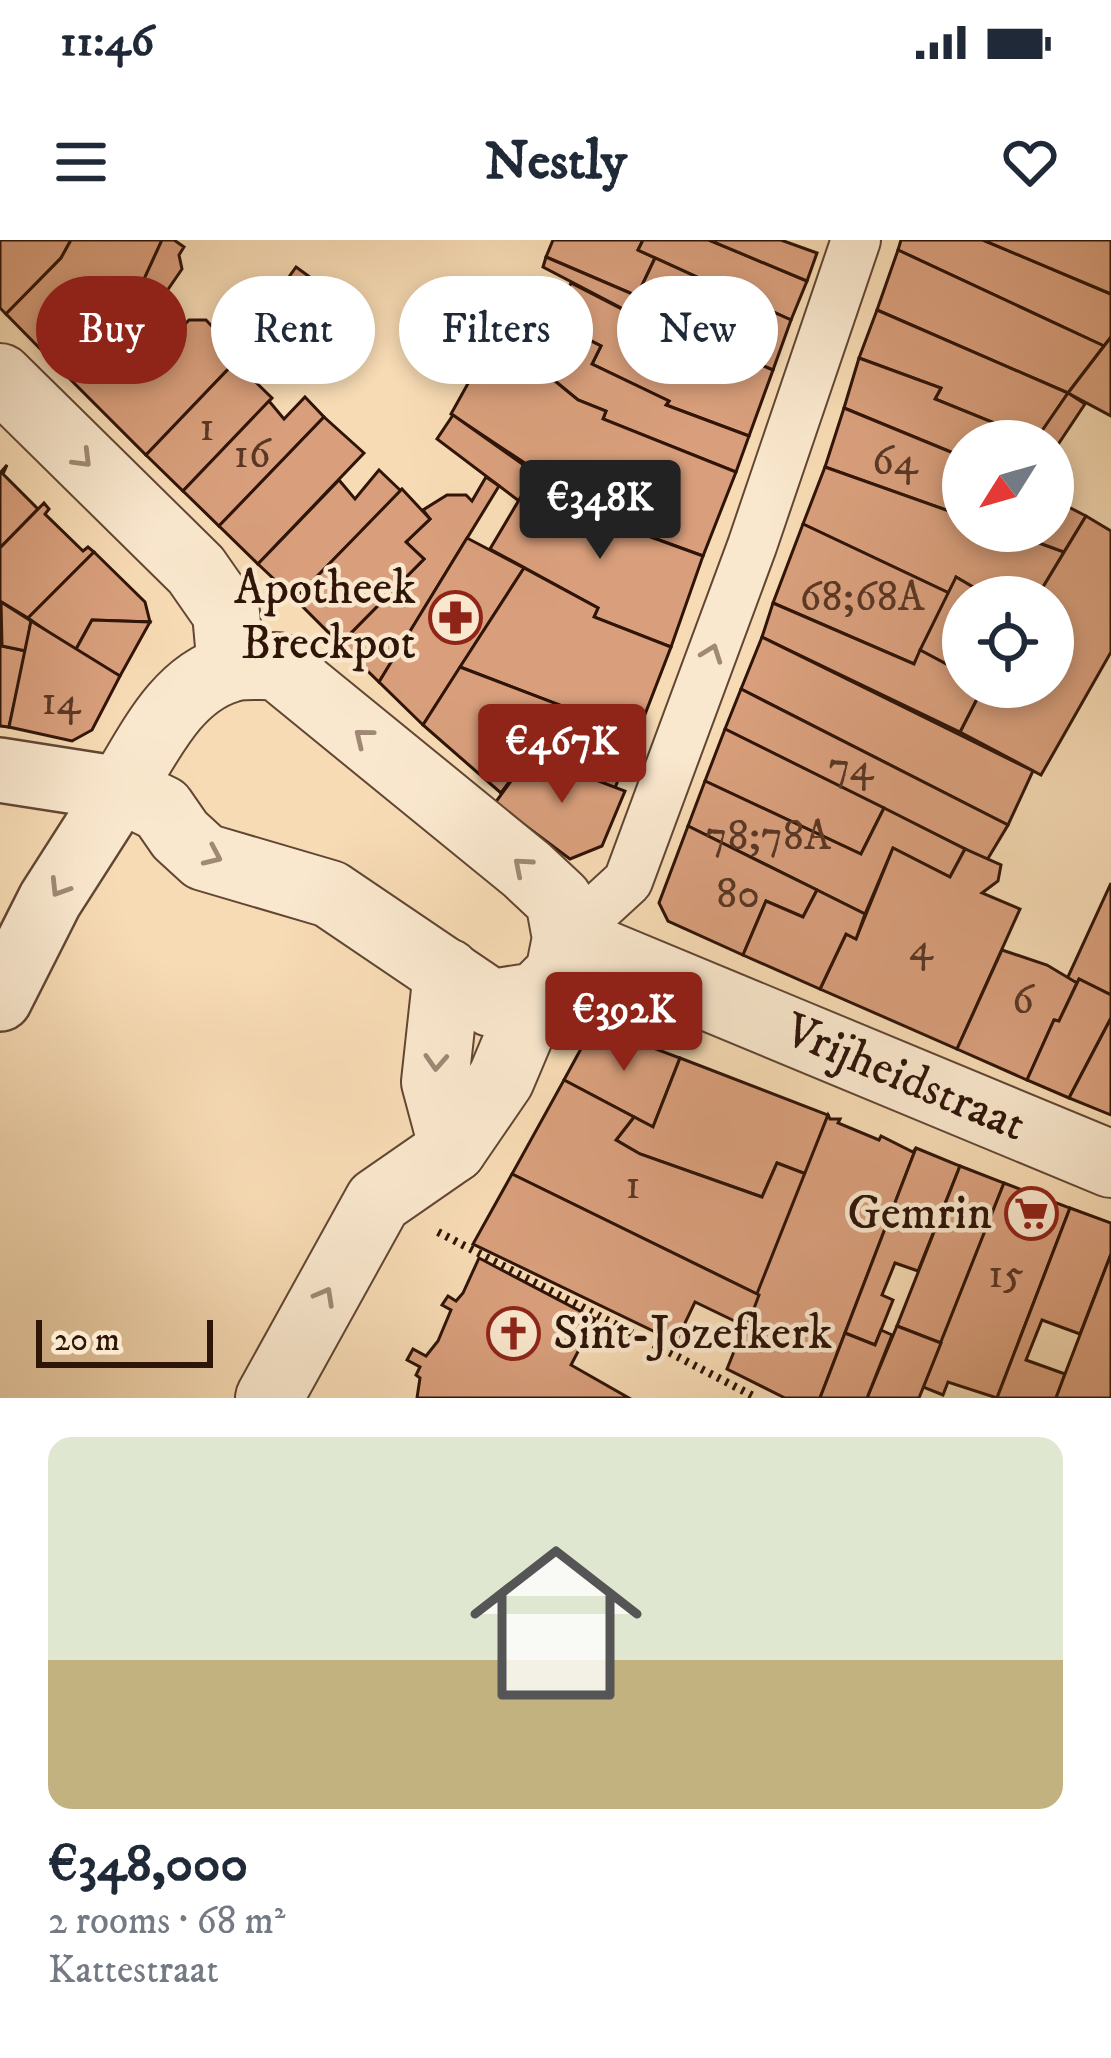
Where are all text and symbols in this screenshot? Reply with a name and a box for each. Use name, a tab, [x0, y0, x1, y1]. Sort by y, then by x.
text: 11:46	[60, 14, 154, 70]
icon: menu	[48, 129, 114, 195]
text: Nestly	[484, 129, 627, 196]
icon: heart	[997, 129, 1063, 195]
chip: Buy	[36, 276, 187, 384]
chip: Rent	[211, 276, 375, 384]
chip: Filters	[399, 276, 593, 384]
chip: New	[617, 276, 778, 384]
house number: 1	[199, 402, 215, 454]
north arrow	[942, 420, 1074, 552]
map controls	[942, 420, 1074, 708]
house number: 16	[233, 429, 273, 481]
house number: 64	[872, 436, 919, 488]
one-way arrow	[69, 445, 91, 467]
pin: €348K	[516, 460, 684, 562]
text: €348K	[547, 474, 653, 523]
place label: Apotheek Breckpot	[234, 559, 416, 674]
house number: 68;68A	[800, 572, 926, 624]
button: locate	[942, 576, 1074, 708]
pharmacy icon: Apotheek Breckpot	[427, 589, 483, 645]
one-way arrow	[698, 644, 722, 665]
house number: 14	[41, 676, 82, 728]
pin: €467K	[478, 704, 646, 806]
text: €467K	[505, 718, 619, 767]
one-way arrow	[355, 729, 377, 751]
house number: 74	[828, 742, 875, 794]
house number: 78;78A	[705, 811, 832, 863]
one-way arrow	[200, 842, 222, 866]
one-way arrow	[514, 859, 536, 881]
house number: 80	[716, 869, 760, 921]
one-way arrow	[51, 875, 73, 897]
house number: 4	[909, 922, 934, 974]
pin: €392K	[540, 972, 708, 1074]
house number: 6	[1012, 975, 1036, 1027]
text: €392K	[572, 986, 676, 1035]
street label: Vrijheidstraat	[775, 1000, 1034, 1156]
one-way arrow	[423, 1053, 449, 1072]
house number: 1	[625, 1160, 641, 1212]
place label: Gemrin	[847, 1184, 992, 1244]
supermarket icon: Gemrin	[1003, 1186, 1059, 1242]
house number: 15	[988, 1249, 1024, 1301]
one-way arrow	[311, 1287, 334, 1308]
place label: Sint-Jozefkerk	[553, 1304, 833, 1364]
church icon: Sint-Jozefkerk	[486, 1306, 542, 1362]
scale bar	[36, 1314, 213, 1367]
text: 20 m	[54, 1320, 120, 1361]
icon: home	[448, 1515, 664, 1731]
text: €348,000	[48, 1833, 248, 1897]
text: 2 rooms · 68 m²	[48, 1897, 285, 1946]
text: Kattestraat	[48, 1946, 219, 1995]

